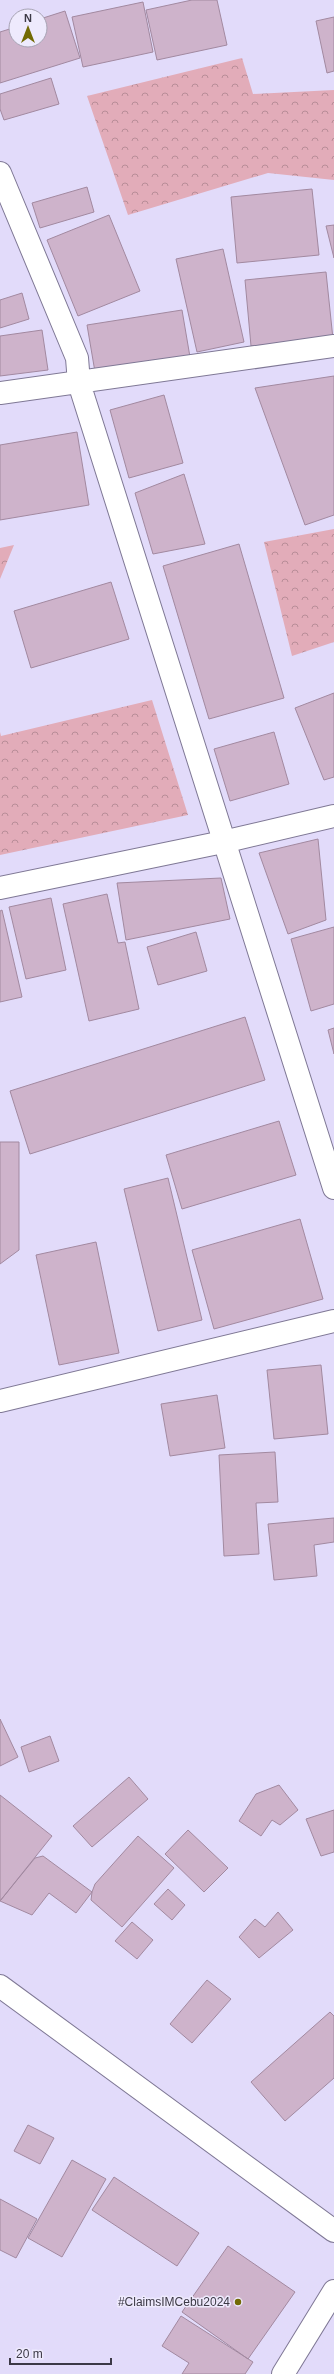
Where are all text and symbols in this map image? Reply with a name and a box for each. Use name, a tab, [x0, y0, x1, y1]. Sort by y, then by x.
north arrow	[8, 8, 48, 48]
text: N	[24, 12, 32, 24]
place label: #ClaimsIMCebu2024	[118, 2295, 230, 2309]
marker: #ClaimsIMCebu2024	[233, 2297, 243, 2307]
scale bar	[10, 2340, 111, 2366]
text: 20 m	[16, 2347, 43, 2361]

